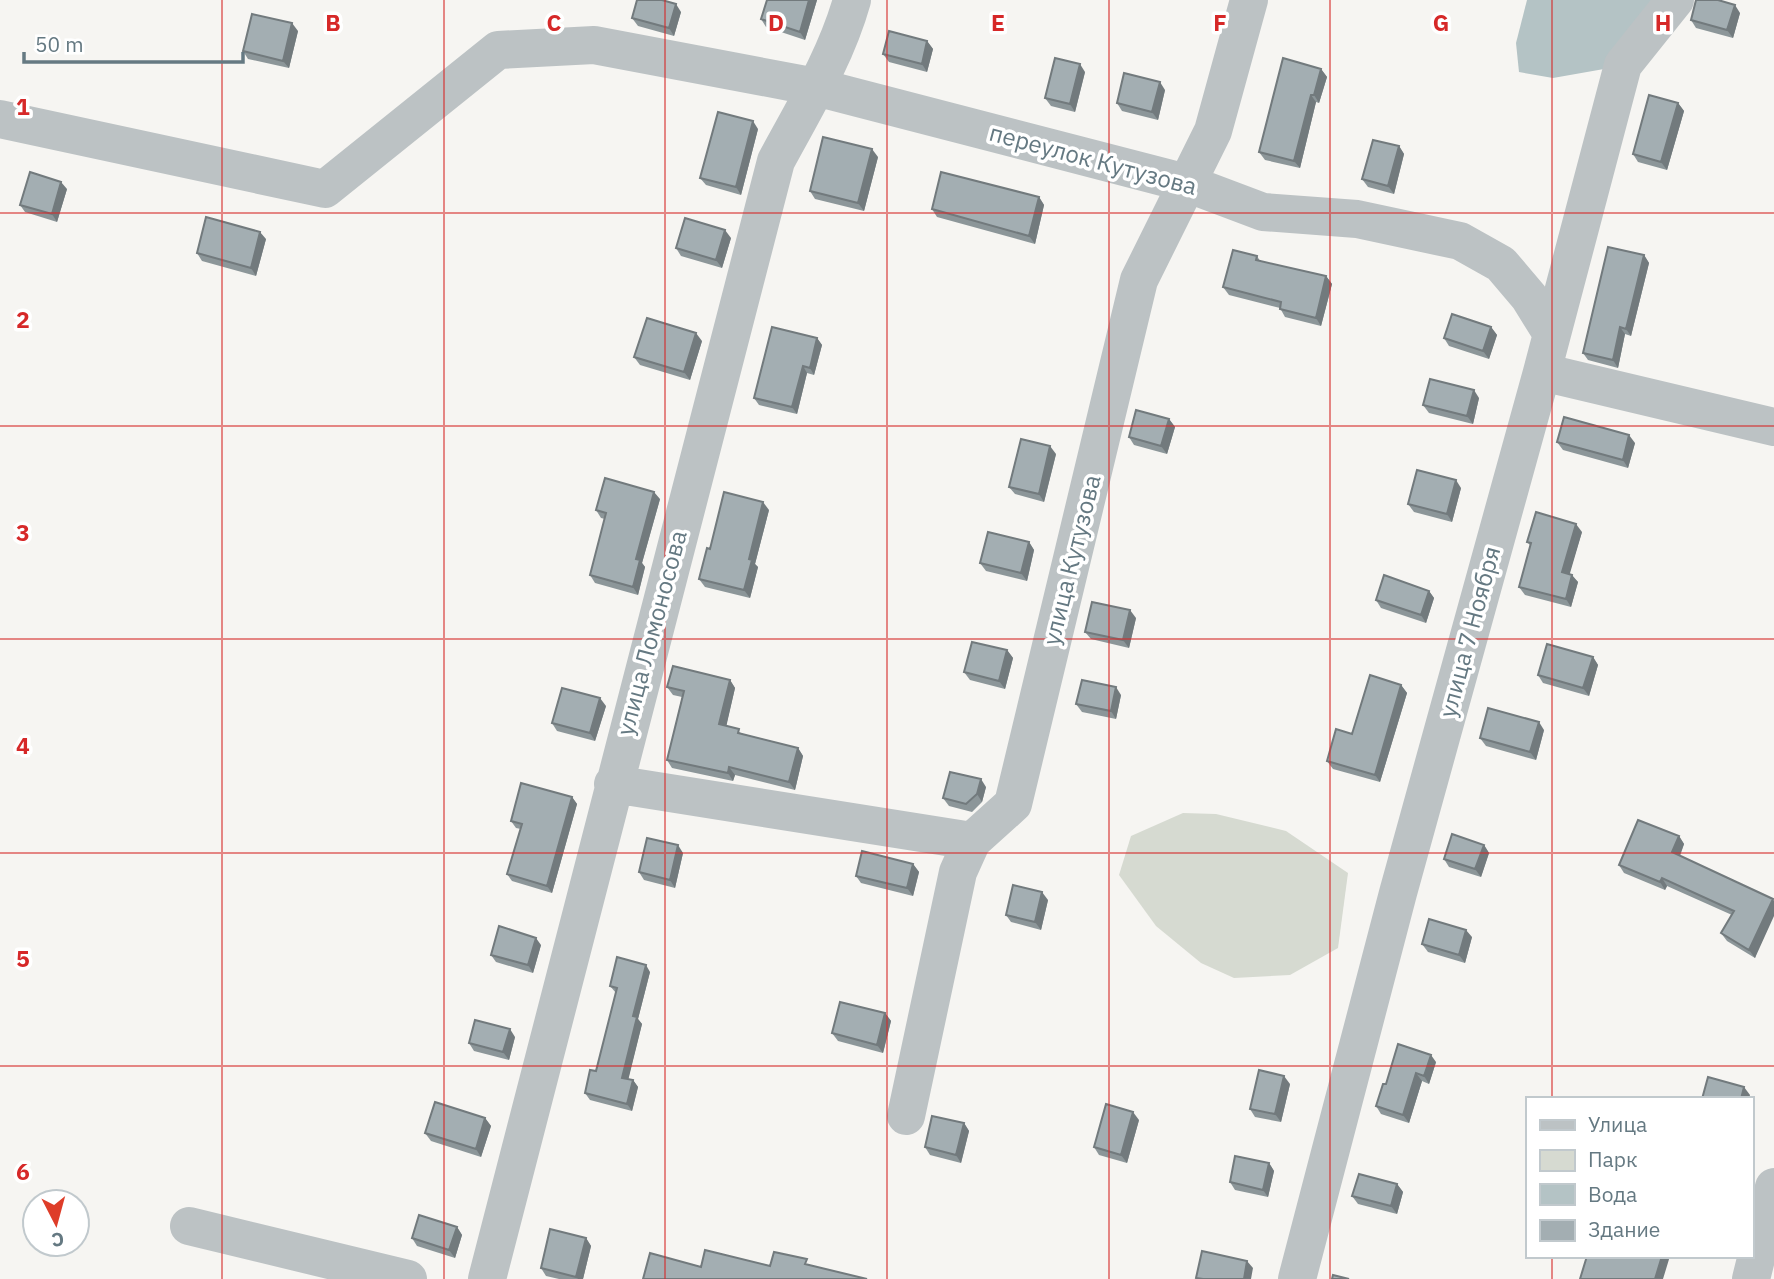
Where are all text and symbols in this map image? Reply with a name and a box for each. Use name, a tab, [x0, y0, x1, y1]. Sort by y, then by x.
text: B	[325, 7, 341, 37]
text: C	[547, 7, 562, 37]
text: D	[768, 7, 784, 37]
text: E	[991, 7, 1005, 37]
text: F	[1213, 7, 1227, 37]
text: G	[1433, 7, 1449, 37]
text: H	[1655, 7, 1671, 37]
scale bar	[24, 21, 243, 65]
text: 50 m	[35, 30, 84, 58]
text: 1	[16, 91, 30, 121]
street label: переулок Кутузова	[986, 116, 1201, 202]
text: 2	[16, 304, 30, 334]
street label: улица Кутузова	[1034, 471, 1108, 648]
text: 3	[16, 517, 30, 547]
street label: улица Ломоносова	[608, 526, 694, 739]
street label: улица 7 Ноября	[1431, 543, 1507, 721]
text: 4	[16, 730, 30, 760]
text: 5	[16, 943, 30, 973]
legend	[1526, 1097, 1753, 1258]
text: Улица	[1588, 1110, 1647, 1138]
text: Парк	[1588, 1145, 1638, 1173]
text: 6	[16, 1156, 30, 1186]
text: Вода	[1588, 1180, 1637, 1208]
north arrow	[21, 1188, 91, 1258]
text: Здание	[1588, 1215, 1660, 1243]
text: С	[50, 1227, 65, 1252]

